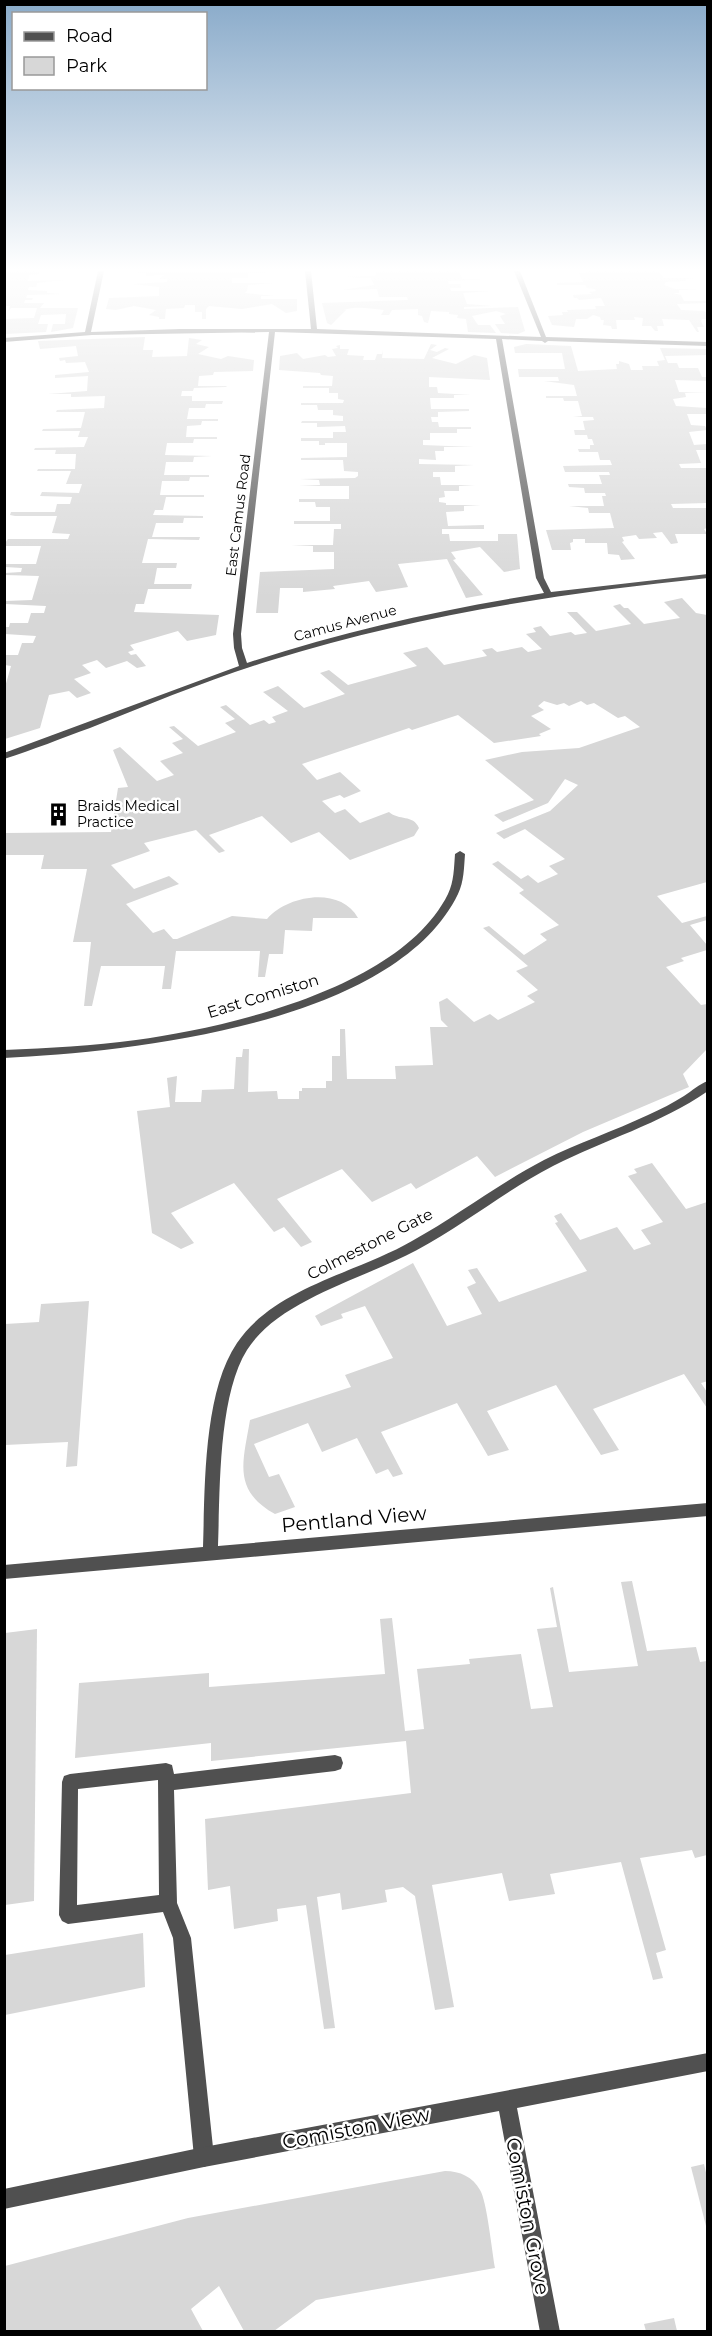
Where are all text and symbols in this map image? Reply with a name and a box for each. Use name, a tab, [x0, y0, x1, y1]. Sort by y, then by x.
legend	[12, 12, 207, 90]
text: Road	[66, 25, 113, 47]
text: Park	[66, 55, 107, 77]
street label: East Camus Road	[222, 453, 254, 577]
street label: Camus Avenue	[292, 601, 398, 645]
place label: Braids Medical Practice	[77, 797, 180, 831]
building icon: Braids Medical Practice	[46, 801, 72, 827]
street label: East Comiston	[205, 970, 321, 1022]
street label: Colmestone Gate	[304, 1204, 436, 1284]
street label: Pentland View	[280, 1501, 428, 1537]
street label: Comiston View	[280, 2102, 432, 2154]
street label: Comiston Grove	[501, 2135, 555, 2297]

